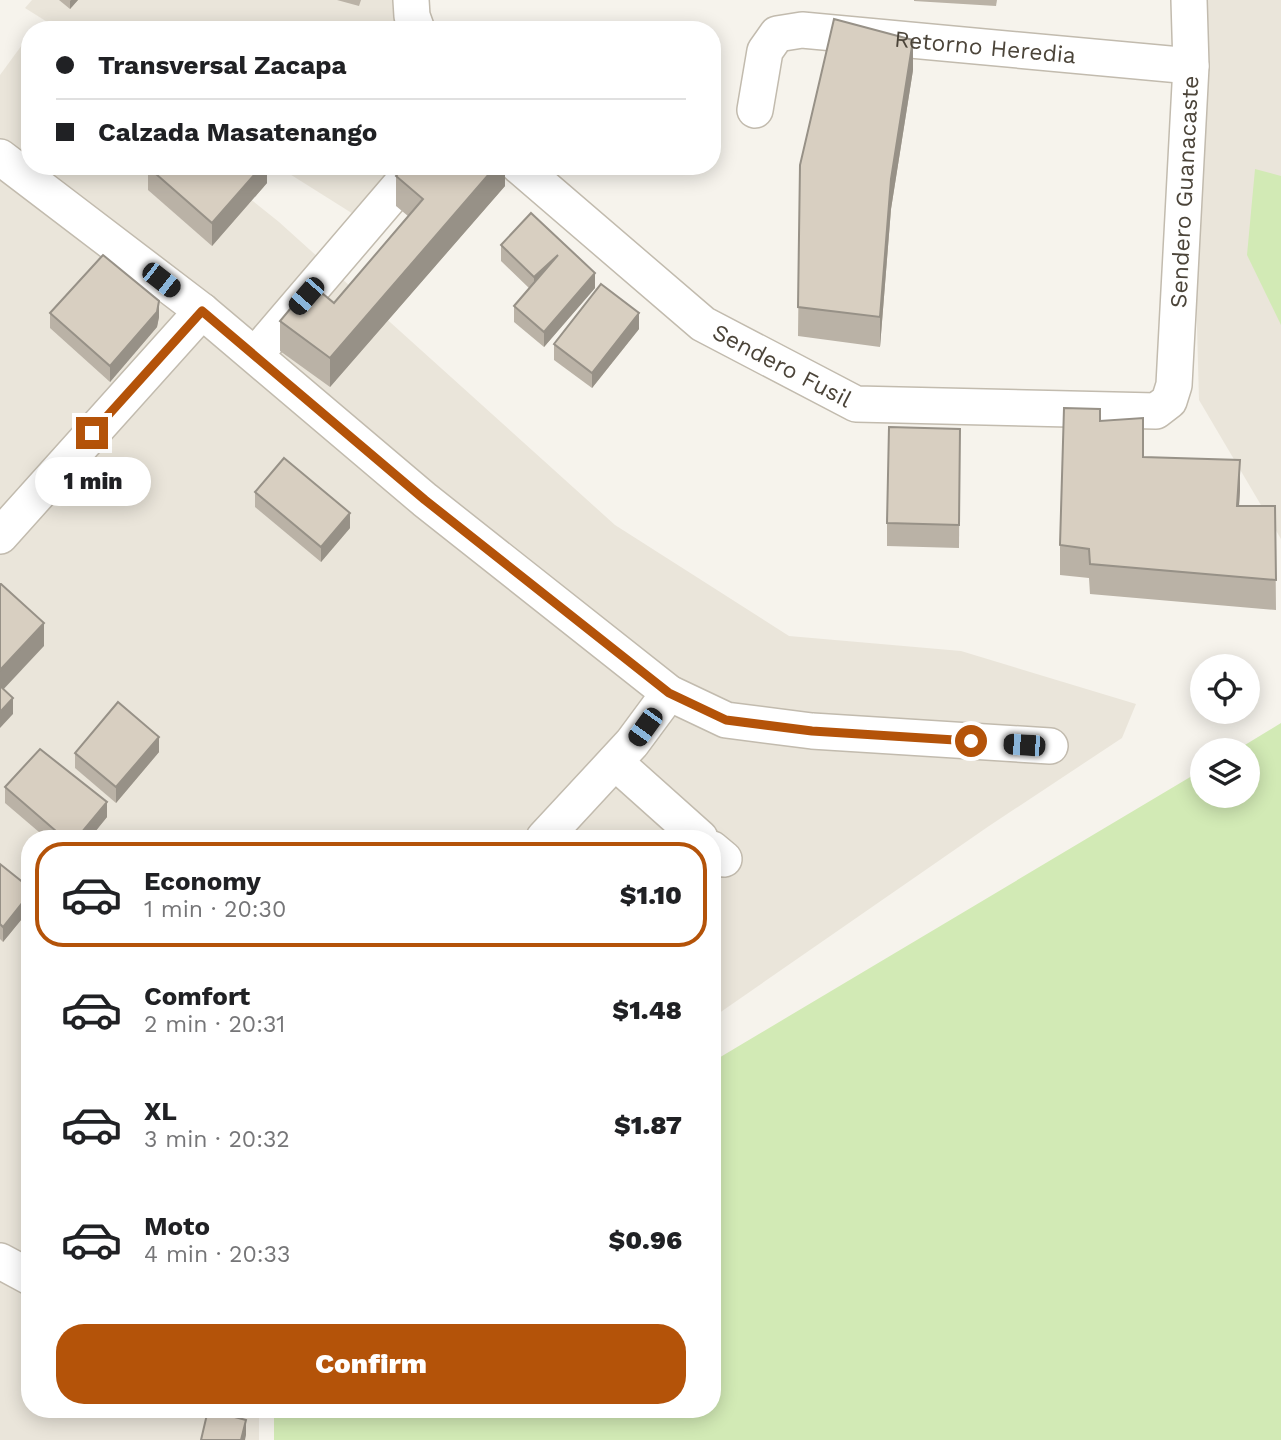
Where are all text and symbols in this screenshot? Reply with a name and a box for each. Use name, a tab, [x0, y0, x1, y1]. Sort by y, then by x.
street label: Retorno Heredia	[893, 26, 1077, 69]
text: Transversal Zacapa	[98, 50, 347, 80]
street label: Sendero Guanacaste	[1165, 75, 1204, 309]
text: Calzada Masatenango	[98, 117, 377, 147]
car	[138, 259, 185, 301]
car	[285, 273, 328, 319]
street label: Sendero Fusil	[708, 318, 856, 413]
route end	[76, 417, 108, 449]
callout: 1 min	[34, 458, 150, 506]
text: 1 min	[63, 468, 123, 495]
map controls	[1190, 654, 1260, 808]
button: locate	[1190, 654, 1260, 724]
car	[625, 704, 666, 750]
route start	[955, 725, 987, 757]
car	[1003, 733, 1046, 757]
button: layers	[1190, 738, 1260, 808]
icon: car	[60, 863, 123, 926]
text: Economy	[144, 866, 261, 896]
text: $1.10	[620, 880, 682, 910]
text: 1 min · 20:30	[144, 896, 286, 923]
icon: car	[60, 978, 123, 1041]
text: Comfort	[144, 981, 250, 1011]
text: $1.48	[612, 995, 682, 1025]
text: 2 min · 20:31	[144, 1011, 285, 1038]
icon: car	[60, 1093, 123, 1156]
text: XL	[144, 1096, 177, 1126]
text: $1.87	[614, 1110, 682, 1140]
text: 3 min · 20:32	[144, 1126, 290, 1153]
icon: car	[60, 1208, 123, 1271]
text: Moto	[144, 1211, 210, 1241]
text: $0.96	[608, 1225, 682, 1255]
text: 4 min · 20:33	[144, 1241, 290, 1268]
button: Confirm	[56, 1324, 686, 1404]

